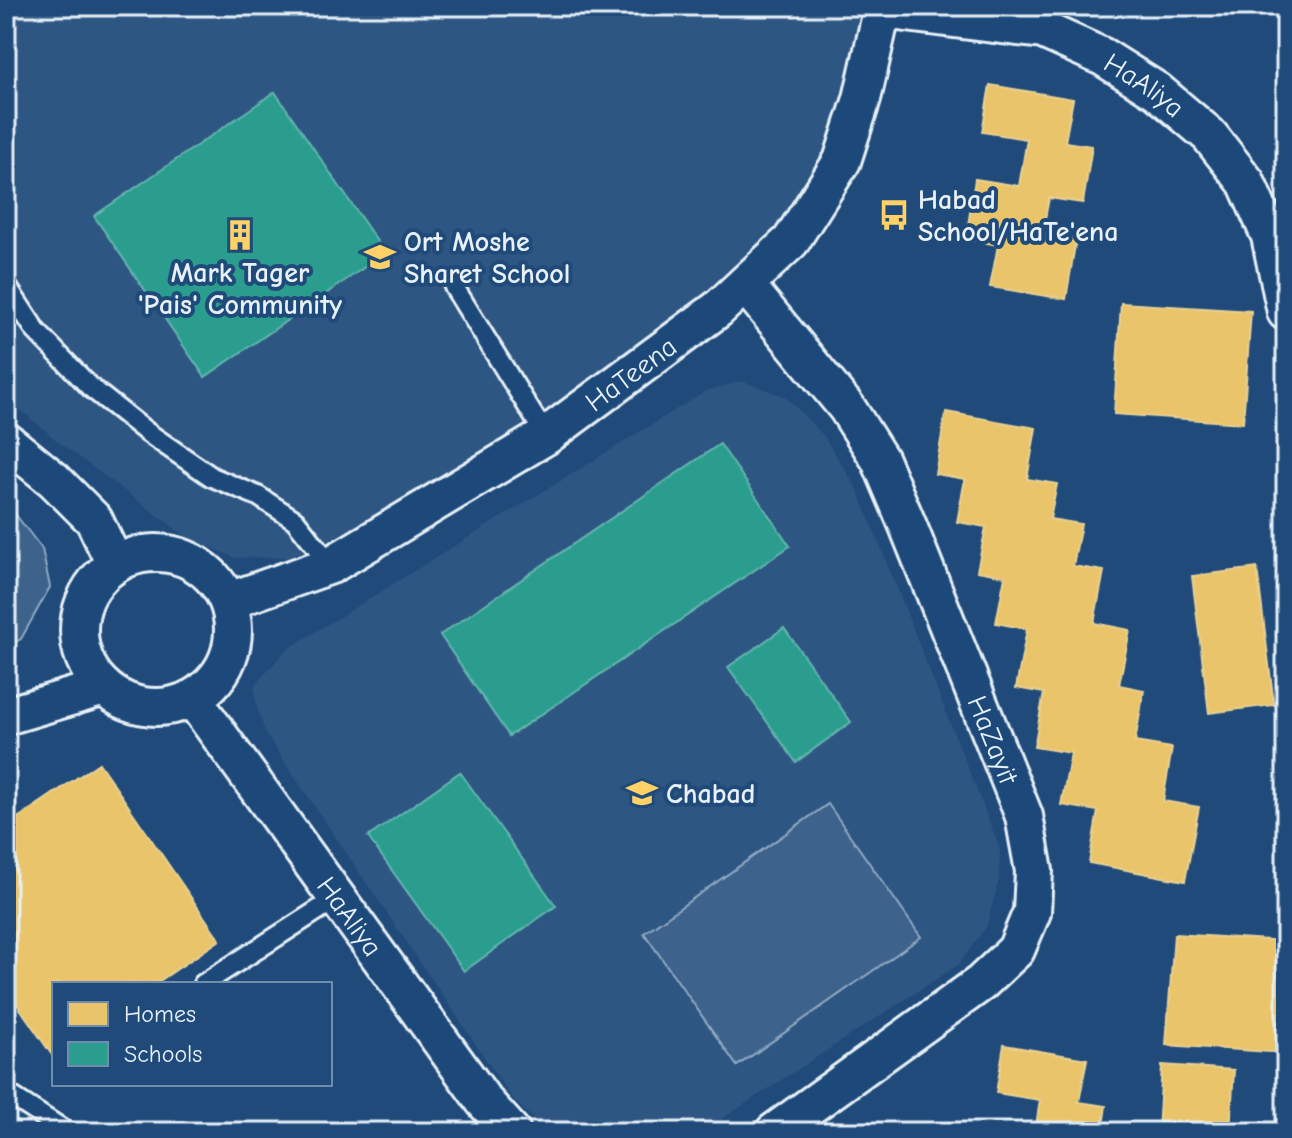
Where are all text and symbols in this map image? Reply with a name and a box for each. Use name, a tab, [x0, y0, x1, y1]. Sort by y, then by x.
street label: HaAliya	[1098, 47, 1190, 124]
place label: Habad School/HaTe'ena	[918, 184, 1118, 248]
bus stop icon: Habad School/HaTe'ena	[877, 198, 911, 232]
building icon: Mark Tager 'Pais' Community	[223, 218, 257, 252]
place label: Ort Moshe Sharet School	[404, 226, 570, 290]
school or university icon: Ort Moshe Sharet School	[363, 240, 397, 274]
place label: Mark Tager 'Pais' Community	[138, 257, 342, 321]
street label: HaTeena	[579, 330, 683, 418]
street label: HaZayit	[961, 691, 1025, 790]
school or university icon: Chabad	[625, 776, 659, 810]
place label: Chabad	[666, 778, 755, 810]
street label: HaAliya	[310, 871, 389, 963]
legend	[52, 982, 332, 1086]
text: Homes	[124, 1000, 196, 1028]
text: Schools	[124, 1040, 202, 1068]

